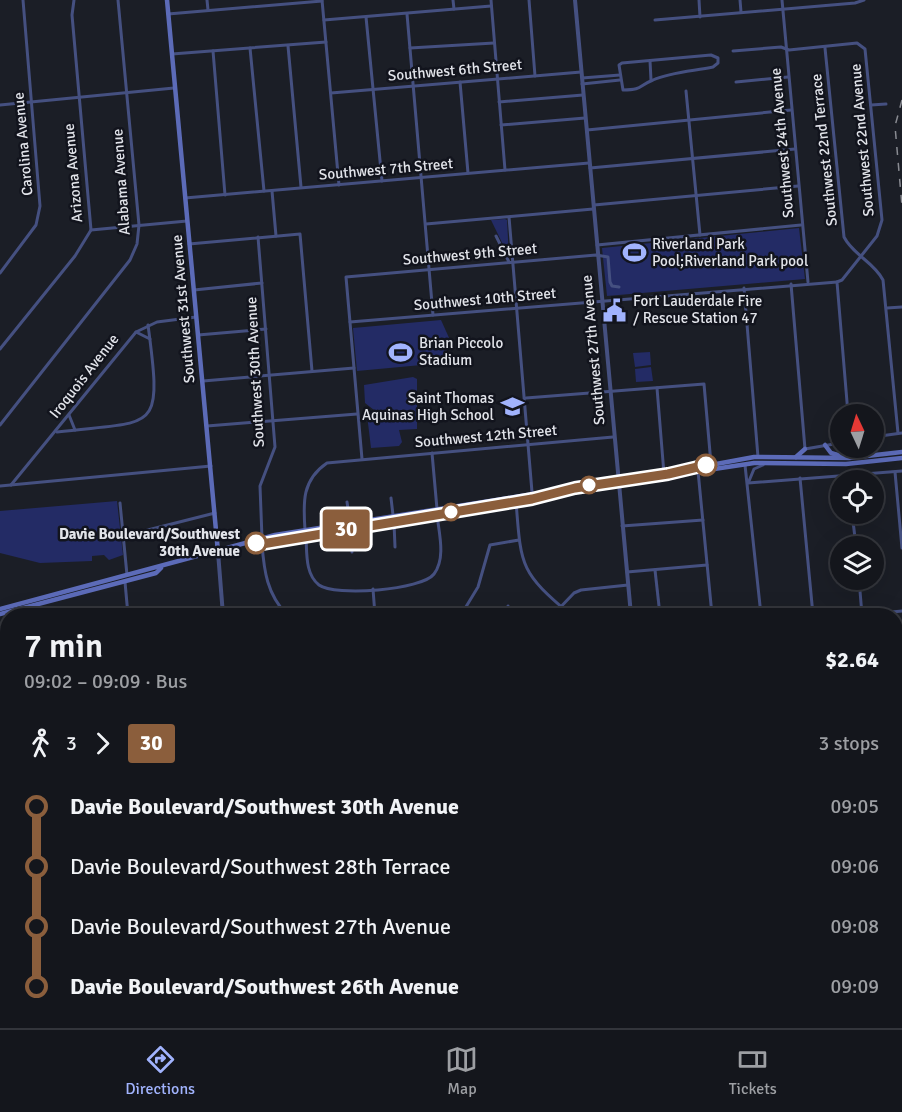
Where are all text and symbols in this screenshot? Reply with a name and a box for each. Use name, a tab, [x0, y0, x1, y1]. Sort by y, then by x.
street label: Southwest 6th Street	[387, 55, 523, 85]
street label: Southwest 22nd Avenue	[846, 63, 878, 217]
street label: Southwest 24th Avenue	[766, 67, 798, 219]
street label: Southwest 22nd Terrace	[807, 73, 841, 227]
street label: Carolina Avenue	[10, 91, 36, 197]
street label: Arizona Avenue	[60, 123, 86, 223]
street label: Alabama Avenue	[108, 128, 134, 236]
street label: Southwest 7th Street	[318, 154, 454, 184]
street label: Southwest 31st Avenue	[168, 234, 198, 384]
place label: Riverland Park Pool;Riverland Park pool	[652, 235, 808, 270]
street label: Southwest 9th Street	[402, 239, 538, 269]
sports icon: Riverland Park Pool;Riverland Park pool	[621, 240, 647, 266]
street label: Southwest 27th Avenue	[577, 274, 609, 426]
street label: Southwest 10th Street	[413, 284, 557, 314]
place label: Fort Lauderdale Fire / Rescue Station 47	[633, 292, 762, 327]
street label: Southwest 30th Avenue	[242, 296, 268, 448]
public building icon: Fort Lauderdale Fire / Rescue Station 47	[602, 297, 628, 323]
street label: Iroquois Avenue	[45, 330, 123, 422]
place label: Brian Piccolo Stadium	[419, 334, 503, 369]
sports icon: Brian Piccolo Stadium	[388, 339, 414, 365]
place label: Saint Thomas Aquinas High School	[362, 389, 494, 424]
school or university icon: Saint Thomas Aquinas High School	[499, 394, 525, 420]
north arrow	[830, 404, 884, 458]
map controls	[830, 404, 884, 590]
street label: Southwest 12th Street	[414, 421, 558, 451]
unlabelled marker	[695, 454, 717, 476]
button: locate	[830, 470, 884, 524]
unlabelled marker	[580, 476, 598, 494]
unlabelled marker	[442, 503, 460, 521]
line badge: 30	[319, 510, 373, 548]
text: 30	[335, 516, 357, 542]
place label: Davie Boulevard/Southwest 30th Avenue	[59, 525, 240, 560]
marker: Davie Boulevard/Southwest 30th Avenue	[245, 532, 267, 554]
button: layers	[830, 536, 884, 590]
text: 7 min	[24, 626, 103, 667]
text: $2.64	[825, 646, 879, 673]
text: 09:02 – 09:09 · Bus	[24, 669, 187, 694]
icon: walk	[24, 727, 57, 760]
icon: forward	[86, 727, 119, 760]
text: 30	[140, 730, 163, 756]
text: 3	[66, 731, 77, 756]
text: 3 stops	[818, 731, 879, 756]
text: Davie Boulevard/Southwest 30th Avenue	[70, 793, 459, 820]
text: 09:05	[830, 794, 879, 819]
text: Davie Boulevard/Southwest 28th Terrace	[70, 853, 451, 880]
text: 09:06	[830, 854, 879, 879]
text: Davie Boulevard/Southwest 27th Avenue	[70, 913, 451, 940]
text: 09:08	[830, 914, 879, 939]
text: Davie Boulevard/Southwest 26th Avenue	[70, 973, 459, 1000]
text: 09:09	[830, 974, 879, 999]
tab: Directions	[125, 1043, 195, 1099]
tab: Map	[445, 1043, 478, 1099]
tab: Tickets	[729, 1043, 777, 1099]

